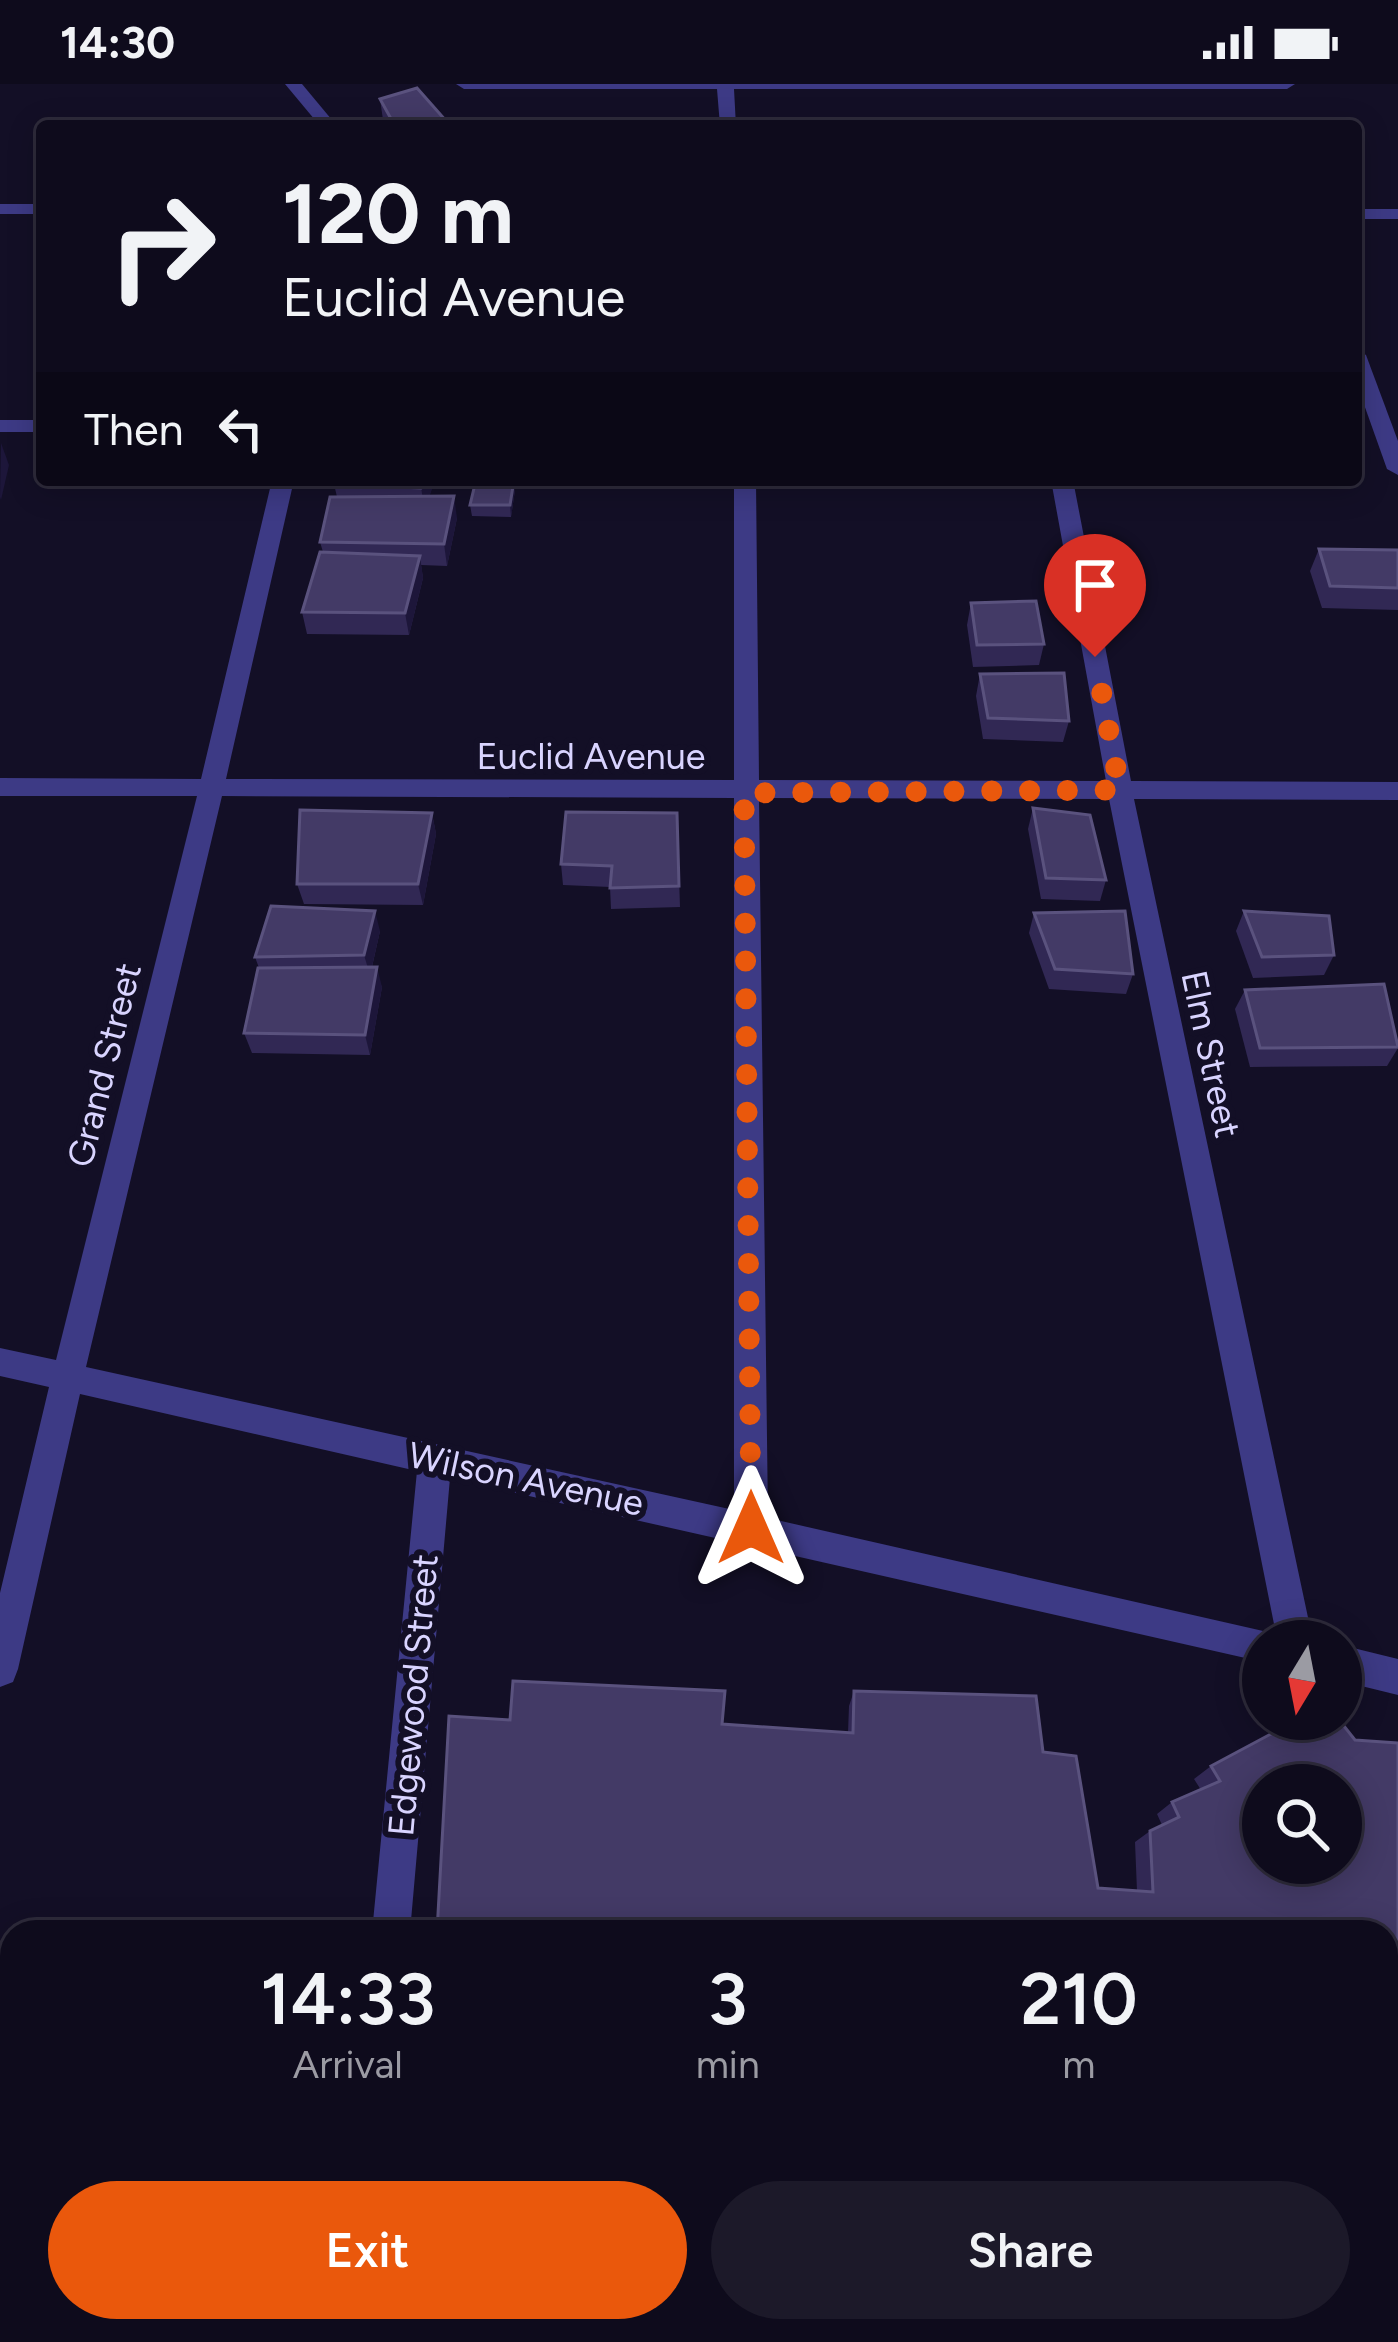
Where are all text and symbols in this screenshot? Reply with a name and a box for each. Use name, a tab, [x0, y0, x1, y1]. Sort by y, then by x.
text: 14:30	[60, 15, 175, 69]
text: 120 m	[282, 163, 514, 264]
icon: right	[84, 168, 240, 324]
text: Euclid Avenue	[282, 265, 625, 330]
icon: left	[208, 396, 274, 462]
text: Then	[84, 402, 184, 456]
pin	[1044, 534, 1146, 657]
icon: arrive	[1062, 552, 1128, 618]
street label: Euclid Avenue	[477, 735, 705, 778]
street label: Grand Street	[58, 959, 150, 1171]
street label: Elm Street	[1172, 967, 1250, 1141]
street label: Wilson Avenue	[405, 1433, 647, 1525]
position arrow	[688, 1465, 814, 1591]
street label: Edgewood Street	[379, 1552, 447, 1838]
north arrow	[1242, 1620, 1362, 1740]
map controls	[1242, 1620, 1362, 1884]
button: search	[1242, 1764, 1362, 1884]
text: 14:33	[260, 1956, 435, 2042]
text: 3	[708, 1956, 747, 2042]
text: 210	[1020, 1956, 1138, 2042]
text: Arrival	[293, 2041, 403, 2088]
text: min	[696, 2041, 760, 2088]
text: m	[1062, 2041, 1095, 2088]
button: Exit	[48, 2181, 687, 2319]
button: Share	[711, 2181, 1350, 2319]

